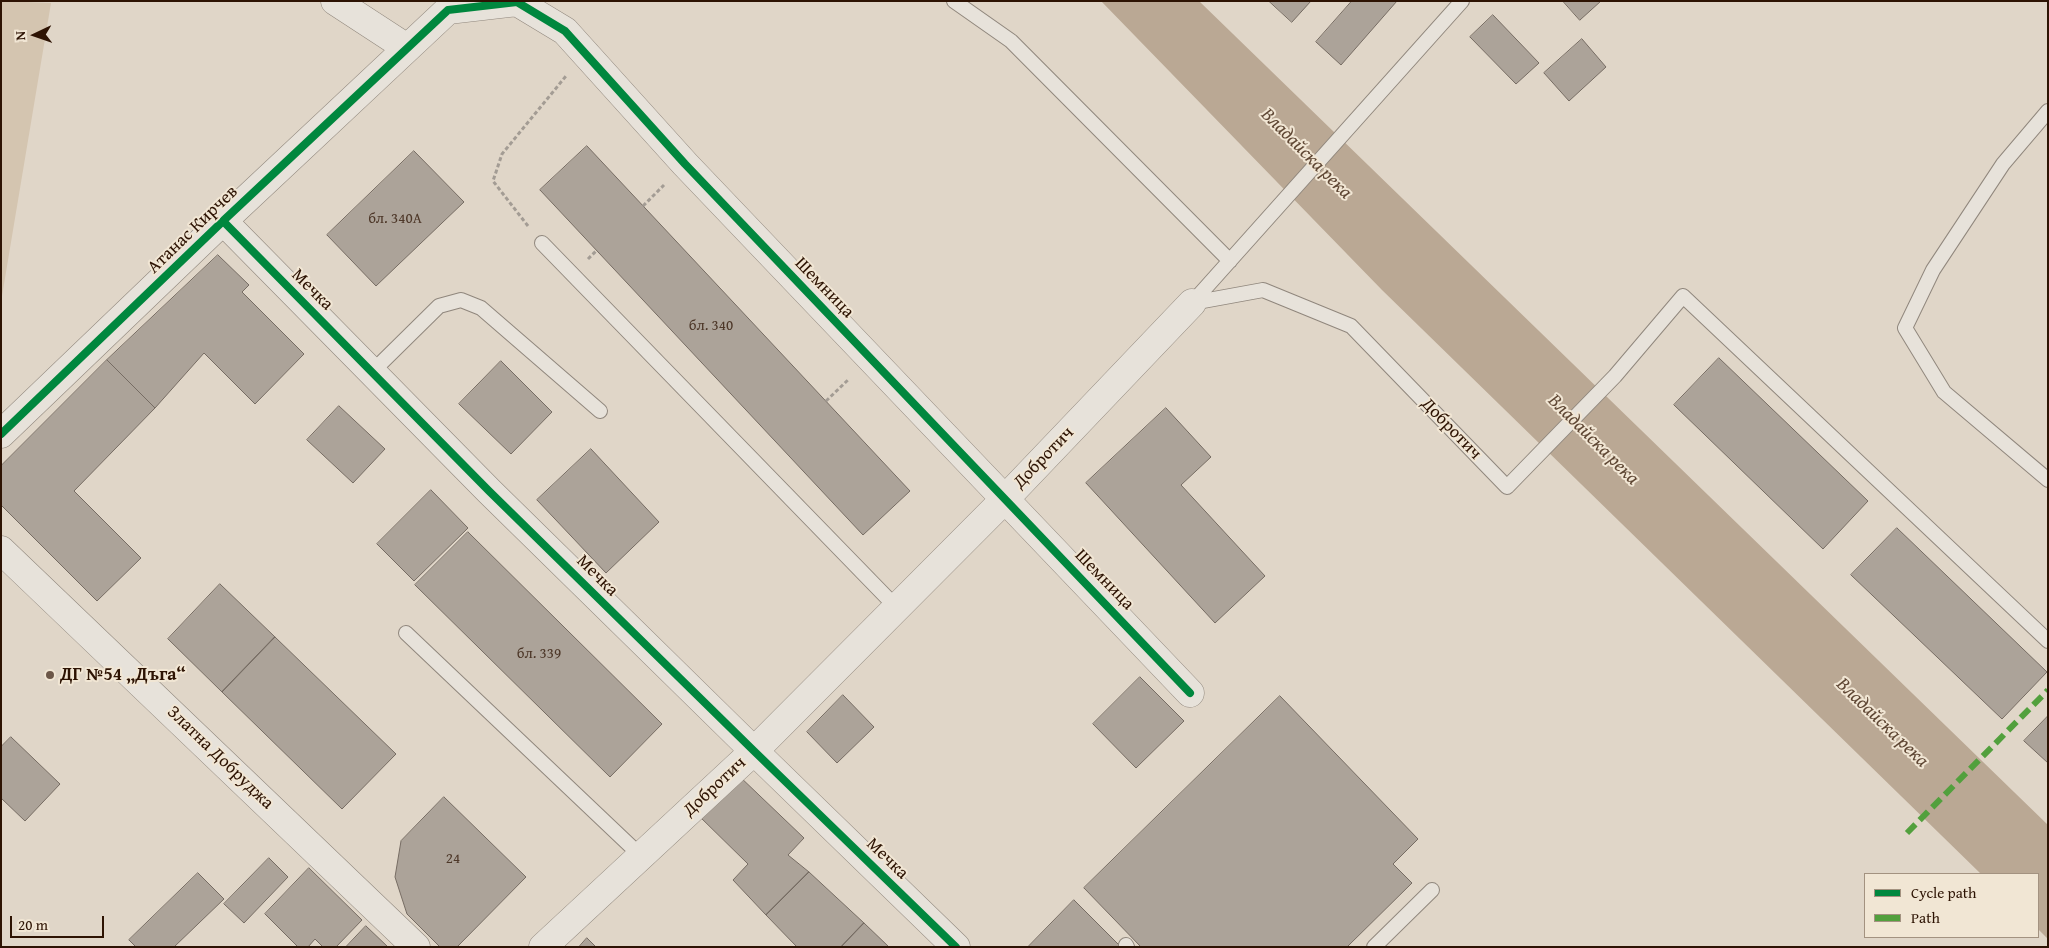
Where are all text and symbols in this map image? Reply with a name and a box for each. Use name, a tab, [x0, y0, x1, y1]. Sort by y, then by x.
north arrow	[10, 10, 60, 60]
text: N	[10, 31, 30, 41]
water label: Владайска река	[1256, 104, 1356, 204]
street label: Атанас Кирчев	[143, 181, 243, 279]
house number: бл. 340А	[368, 210, 422, 228]
street label: Шемница	[790, 253, 858, 323]
street label: Мечка	[287, 265, 337, 315]
house number: бл. 340	[689, 317, 733, 335]
water label: Владайска река	[1543, 390, 1643, 490]
street label: Добротич	[1416, 394, 1486, 464]
street label: Добротич	[1009, 423, 1079, 493]
street label: Шемница	[1070, 545, 1138, 615]
street label: Мечка	[572, 551, 622, 601]
house number: бл. 339	[517, 645, 561, 663]
place label: ДГ №54 „Дъга“	[60, 664, 186, 686]
marker: ДГ №54 „Дъга“	[44, 669, 56, 681]
water label: Владайска река	[1831, 673, 1933, 773]
street label: Златна Добруджа	[162, 702, 278, 814]
street label: Добротич	[679, 753, 751, 821]
street label: Мечка	[861, 834, 913, 884]
house number: 24	[446, 850, 460, 868]
legend	[1864, 873, 2039, 938]
text: Cycle path	[1911, 882, 1977, 903]
scale bar	[12, 906, 106, 938]
text: Path	[1911, 907, 1940, 928]
text: 20 m	[18, 914, 48, 935]

